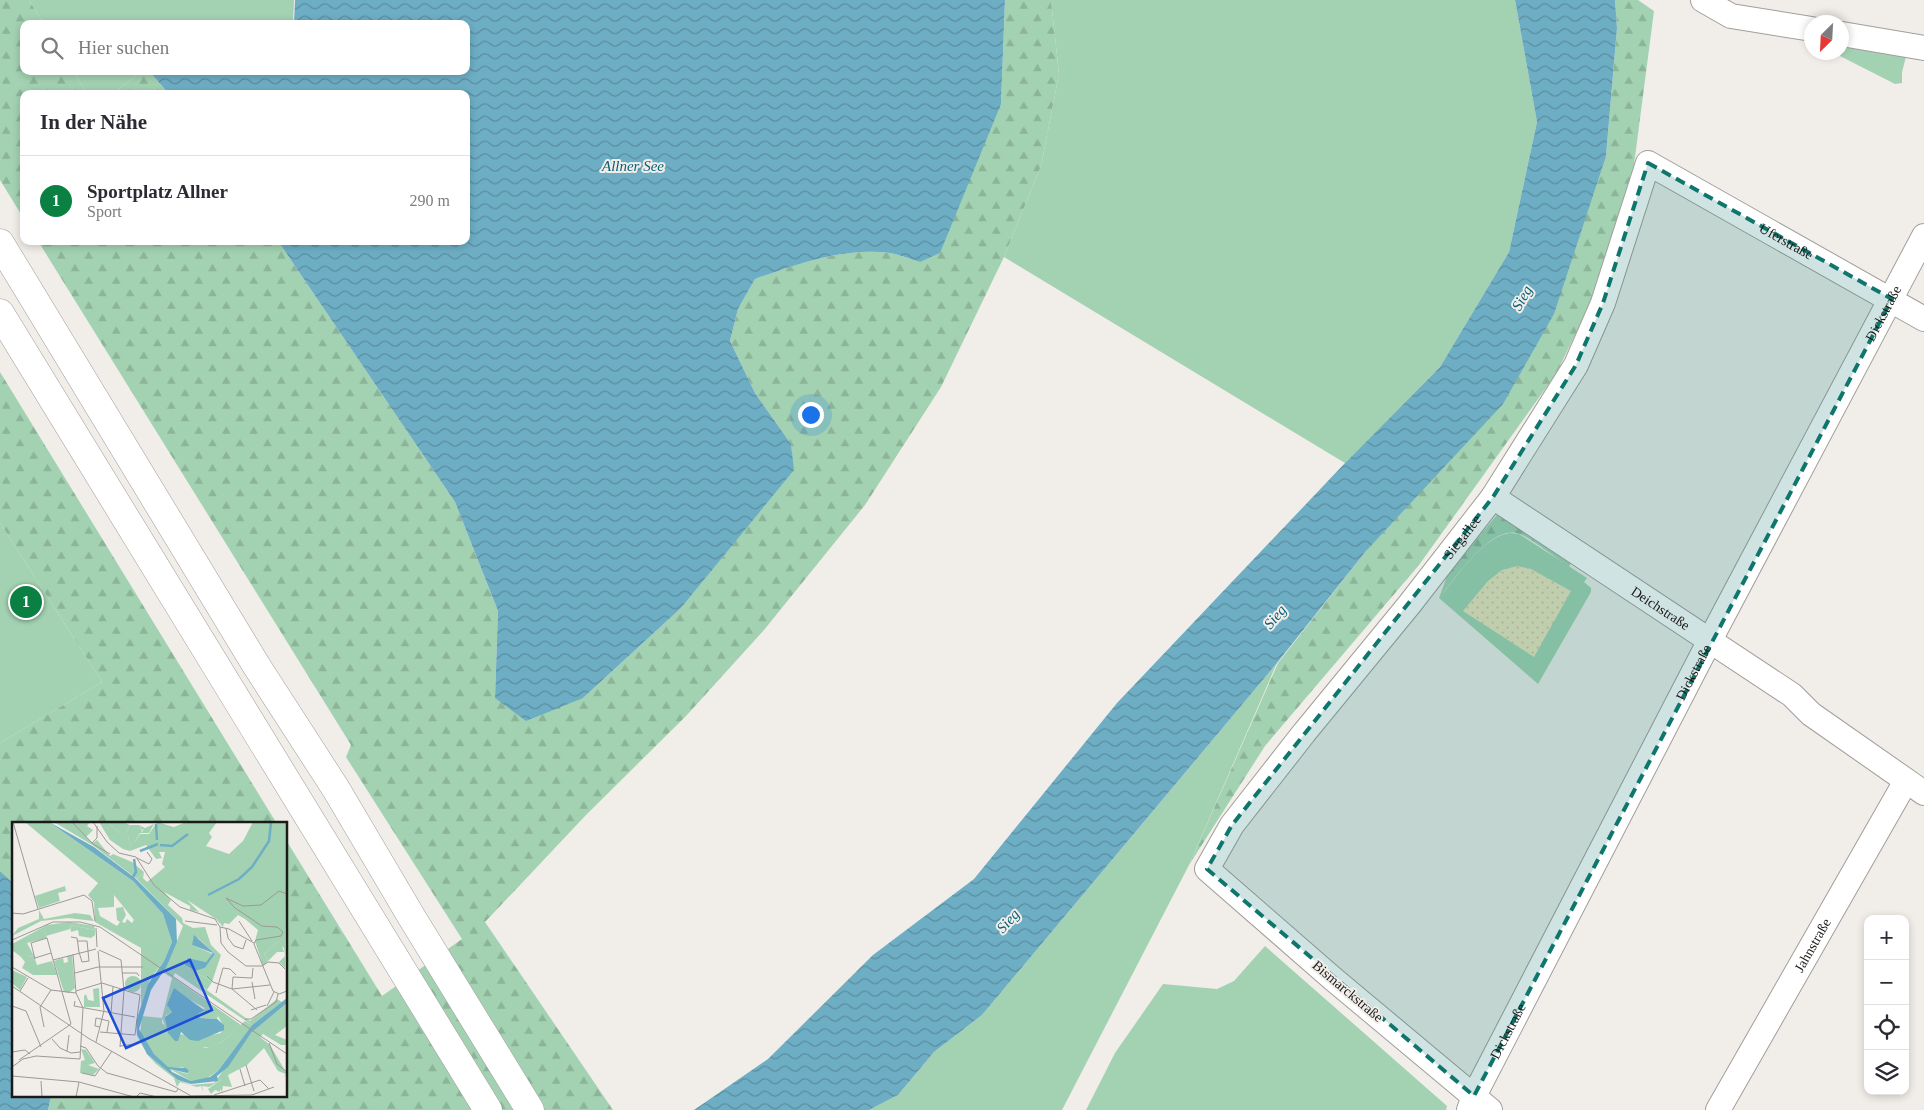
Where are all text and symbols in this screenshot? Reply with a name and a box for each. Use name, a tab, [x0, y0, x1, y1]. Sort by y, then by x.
north arrow	[1804, 15, 1849, 60]
search box	[20, 20, 470, 75]
icon: search	[38, 34, 66, 62]
text: Hier suchen	[78, 37, 169, 58]
text: In der Nähe	[40, 110, 147, 134]
water label: Allner See	[601, 158, 664, 174]
text: Sportplatz Allner	[87, 181, 228, 202]
text: 1	[52, 192, 60, 209]
text: 290 m	[410, 192, 450, 209]
text: Sport	[87, 203, 122, 220]
street label: Uferstraße	[1757, 221, 1815, 263]
water label: Sieg	[1509, 282, 1535, 313]
street label: Dickstraße	[1863, 283, 1904, 344]
your location	[798, 402, 824, 428]
street label: Siegallee	[1441, 512, 1484, 562]
pin: 1	[10, 583, 42, 621]
street label: Deichstraße	[1628, 584, 1692, 633]
water label: Sieg	[1261, 602, 1290, 632]
street label: Dickstraße	[1673, 642, 1714, 703]
inset map	[12, 822, 288, 1098]
water label: Sieg	[993, 906, 1023, 936]
map controls	[1864, 915, 1909, 1095]
button: +	[1864, 915, 1909, 960]
street label: Jahnstraße	[1792, 916, 1834, 975]
street label: Bismarckstraße	[1309, 958, 1386, 1025]
button: −	[1864, 960, 1909, 1005]
street label: Dickstraße	[1487, 1001, 1529, 1062]
button: locate	[1864, 1005, 1909, 1050]
button: layers	[1864, 1050, 1909, 1095]

